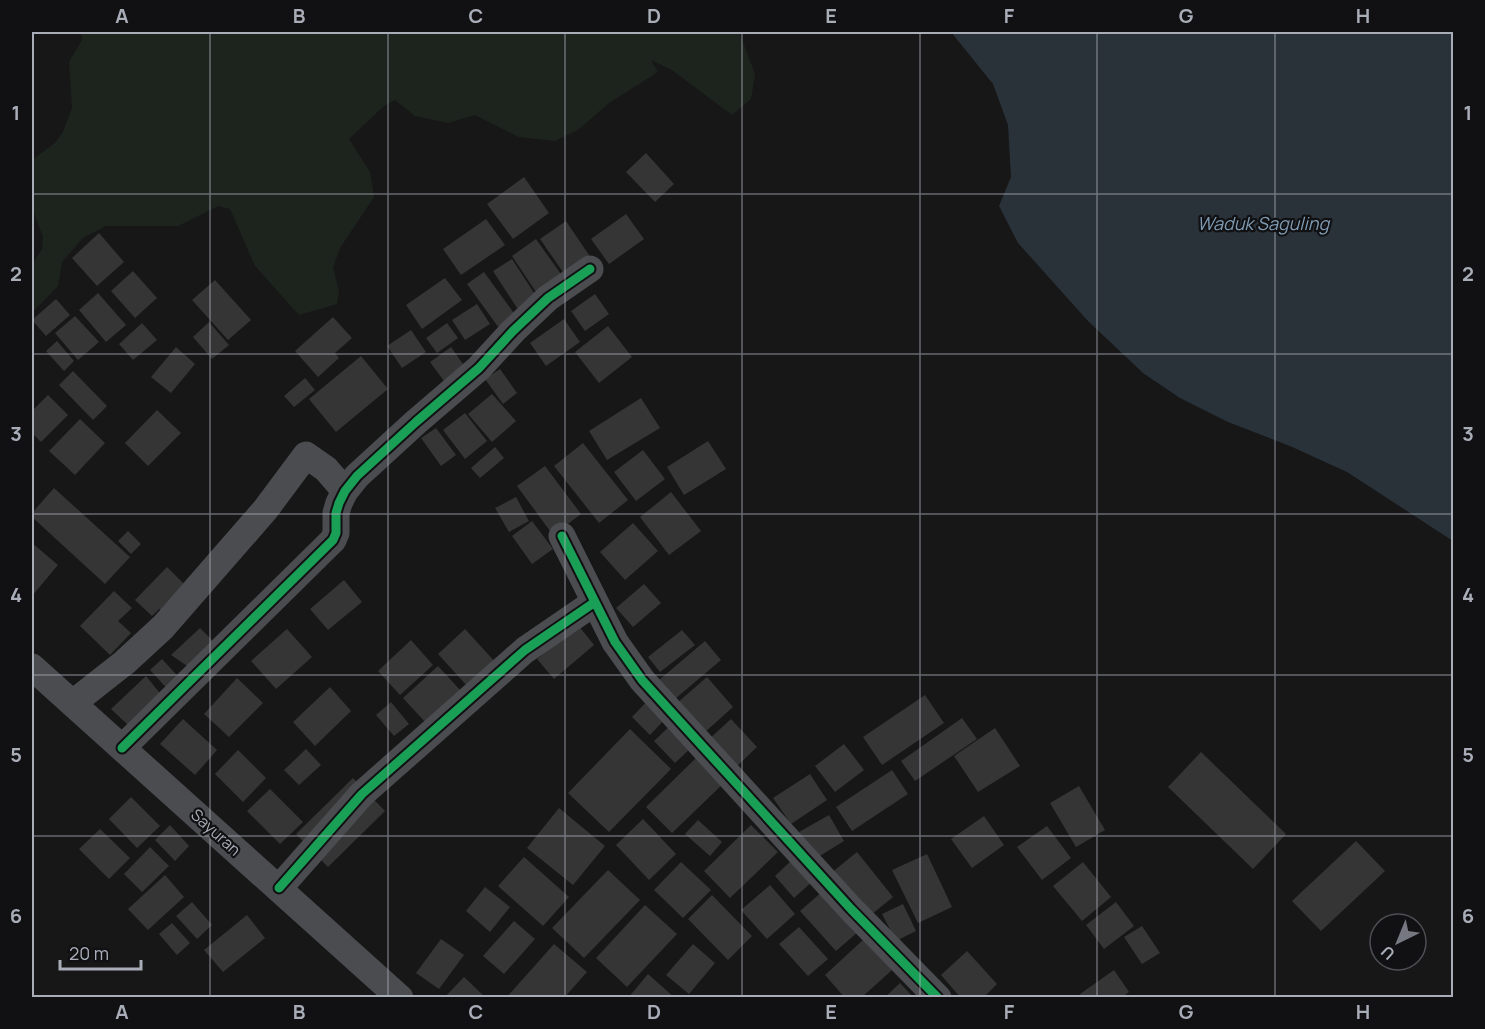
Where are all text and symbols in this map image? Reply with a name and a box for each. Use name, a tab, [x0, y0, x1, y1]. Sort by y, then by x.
text: A	[115, 2, 129, 29]
text: B	[293, 2, 306, 29]
text: C	[469, 2, 483, 29]
text: D	[647, 2, 661, 29]
text: E	[825, 2, 837, 29]
text: F	[1004, 2, 1015, 29]
text: G	[1179, 2, 1194, 29]
text: H	[1356, 2, 1370, 29]
text: 1	[12, 99, 20, 126]
text: 1	[1464, 99, 1472, 126]
water label: Waduk Saguling	[1197, 211, 1330, 235]
text: 2	[10, 260, 22, 287]
text: 2	[1462, 260, 1474, 287]
text: 3	[10, 420, 22, 447]
text: 3	[1462, 420, 1474, 447]
text: 4	[10, 581, 22, 608]
text: 4	[1462, 581, 1474, 608]
text: 5	[10, 741, 22, 768]
text: 5	[1462, 741, 1474, 768]
street label: Sayuran	[186, 804, 246, 860]
text: 6	[10, 902, 22, 929]
text: 6	[1462, 902, 1474, 929]
north arrow	[1368, 912, 1428, 972]
scale bar	[60, 933, 141, 971]
text: 20 m	[69, 941, 109, 965]
text: U	[1376, 941, 1399, 965]
text: A	[115, 998, 129, 1025]
text: B	[293, 998, 306, 1025]
text: C	[469, 998, 483, 1025]
text: D	[647, 998, 661, 1025]
text: E	[825, 998, 837, 1025]
text: F	[1004, 998, 1015, 1025]
text: G	[1179, 998, 1194, 1025]
text: H	[1356, 998, 1370, 1025]

